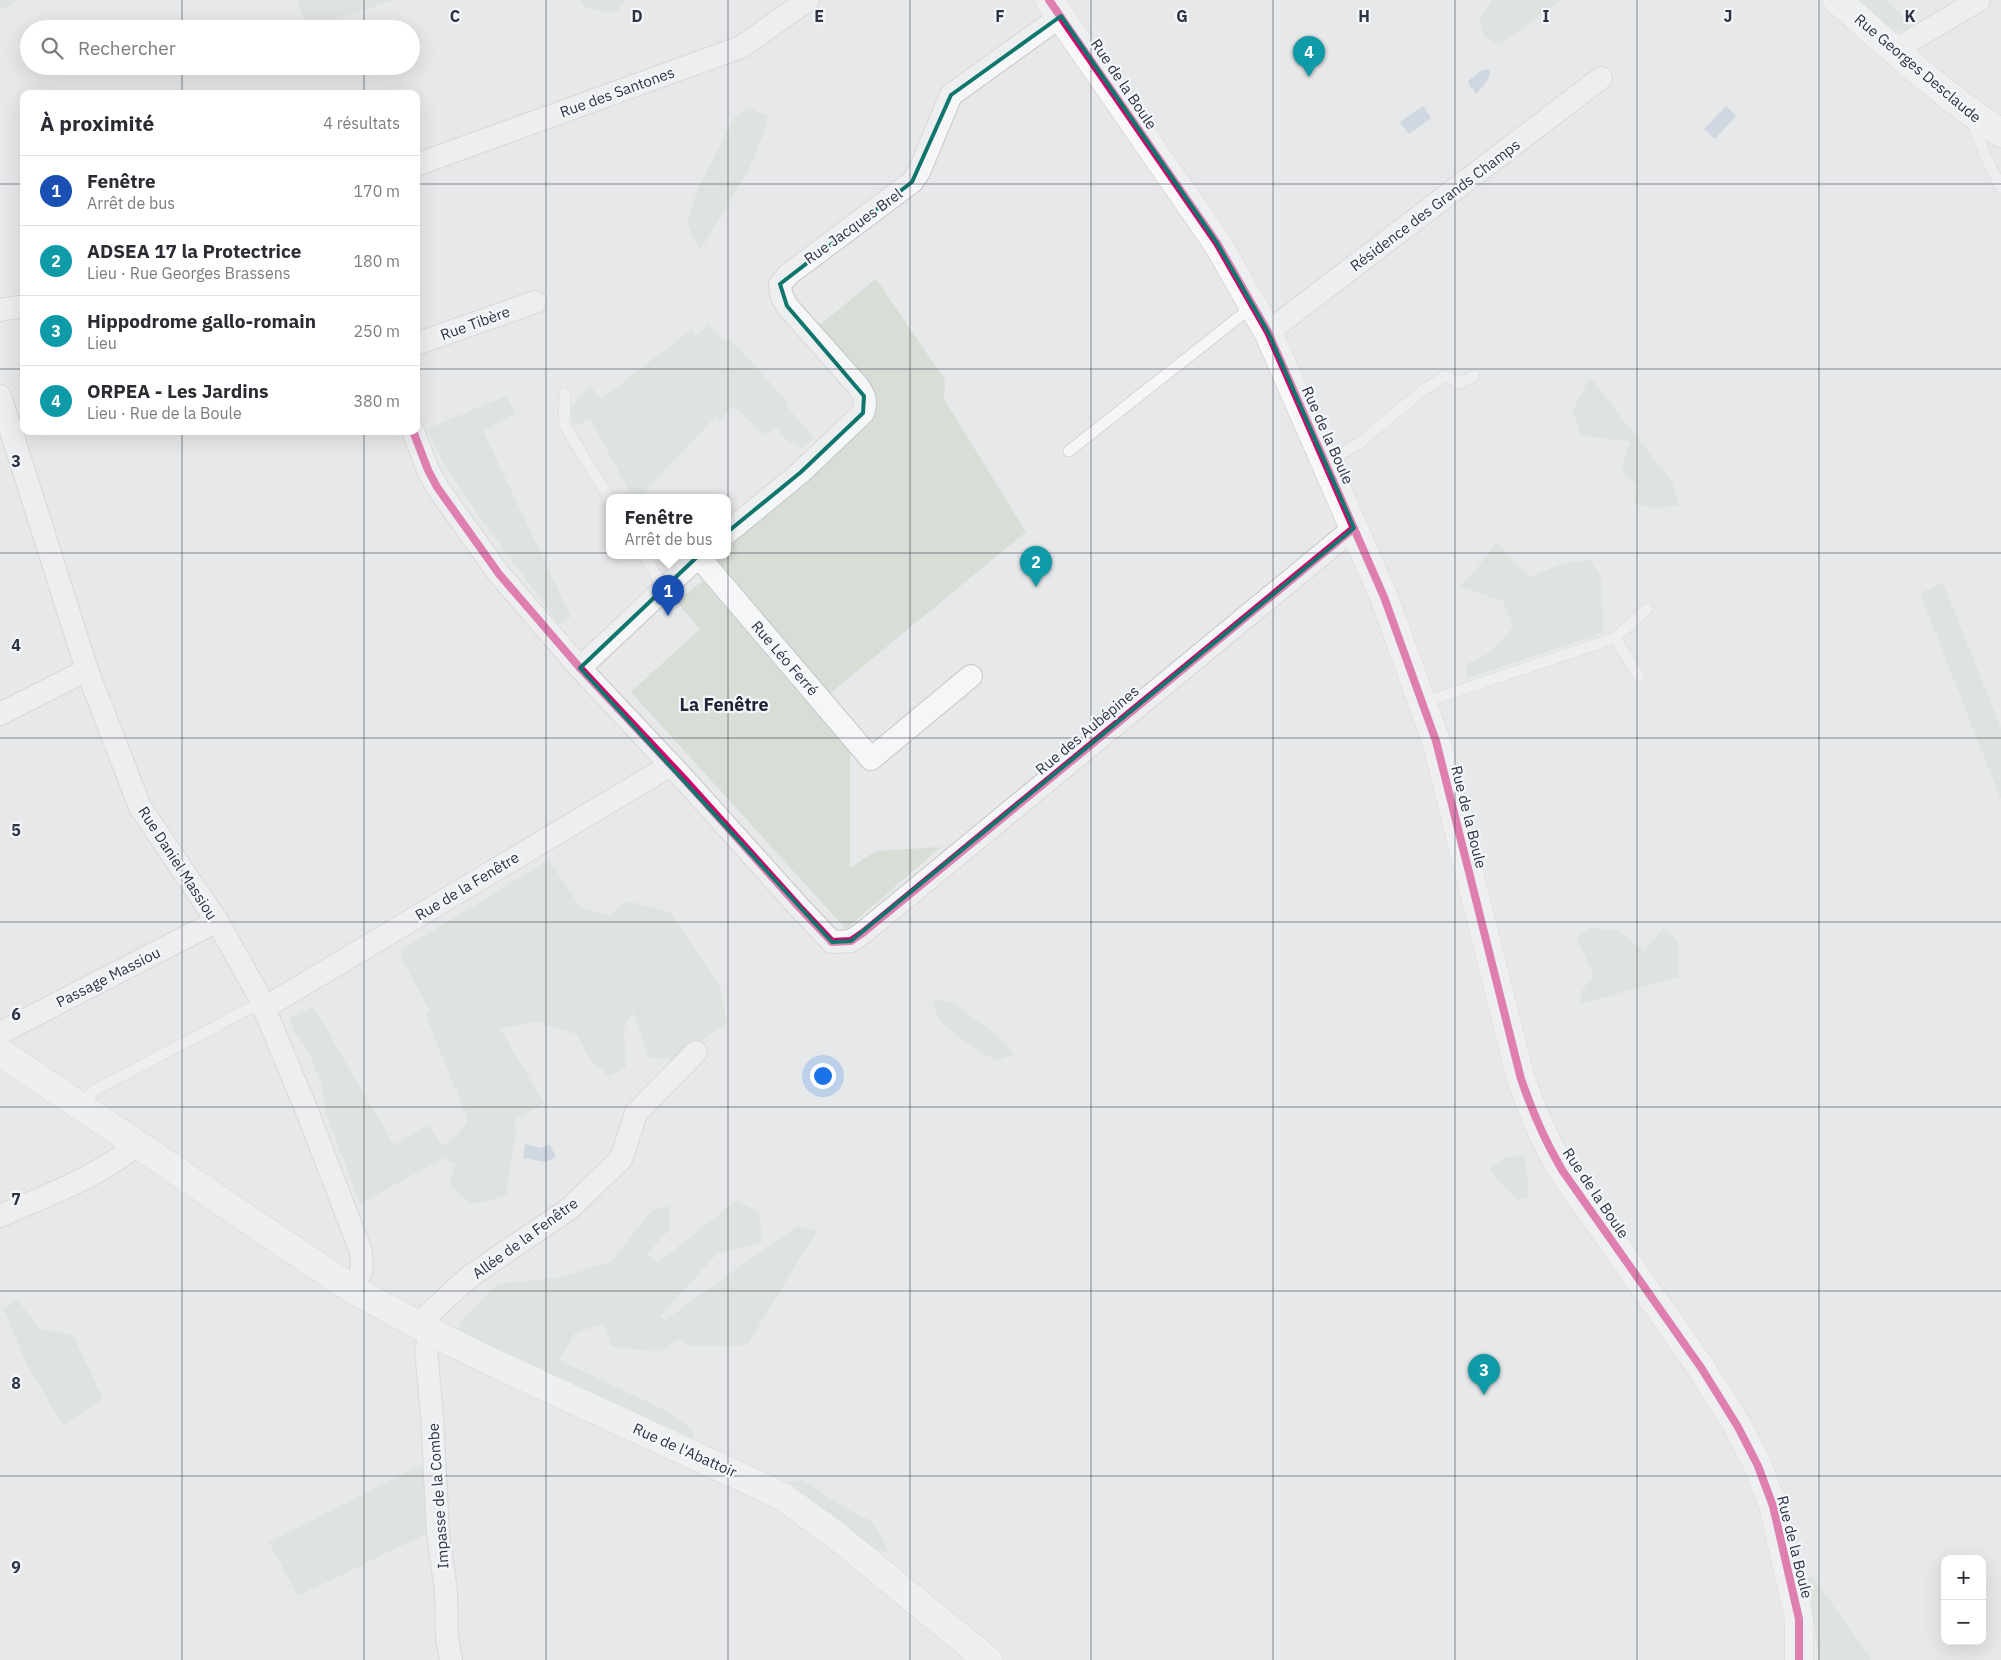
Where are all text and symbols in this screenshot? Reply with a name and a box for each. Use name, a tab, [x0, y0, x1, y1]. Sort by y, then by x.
text: C	[450, 6, 460, 26]
text: D	[631, 6, 643, 26]
text: E	[814, 6, 824, 26]
text: F	[995, 6, 1005, 26]
text: G	[1176, 6, 1188, 26]
text: H	[1358, 6, 1370, 26]
text: I	[1543, 6, 1550, 26]
text: J	[1724, 6, 1732, 26]
text: K	[1904, 6, 1916, 26]
street label: Rue Georges Desclaude	[1851, 9, 1985, 127]
search box	[20, 20, 420, 75]
icon: search	[38, 34, 66, 62]
street label: Rue de la Boule	[1087, 35, 1161, 133]
text: Rechercher	[78, 36, 176, 60]
pin: 4	[1293, 36, 1325, 77]
street label: Rue des Santones	[557, 62, 677, 122]
text: À proximité	[40, 109, 154, 137]
text: 4 résultats	[323, 113, 400, 133]
street label: Résidence des Grands Champs	[1346, 135, 1524, 275]
text: Fenêtre	[87, 169, 156, 193]
text: 1	[51, 181, 61, 201]
text: 170 m	[353, 181, 400, 201]
street label: Rue Jacques Brel	[800, 184, 906, 268]
text: Arrêt de bus	[87, 193, 175, 213]
text: ADSEA 17 la Protectrice	[87, 239, 301, 263]
text: 2	[51, 251, 61, 271]
text: 180 m	[353, 251, 400, 271]
text: Lieu · Rue Georges Brassens	[87, 263, 291, 283]
street label: Rue Tibère	[438, 302, 512, 344]
text: Hippodrome gallo-romain	[87, 309, 316, 333]
text: 3	[51, 321, 61, 341]
text: 250 m	[353, 321, 400, 341]
text: Lieu	[87, 333, 117, 353]
text: ORPEA - Les Jardins	[87, 379, 269, 403]
street label: Rue de la Boule	[1298, 383, 1358, 487]
text: 4	[51, 391, 61, 411]
text: 380 m	[353, 391, 400, 411]
text: Lieu · Rue de la Boule	[87, 403, 242, 423]
text: 3	[11, 451, 21, 471]
popup	[606, 494, 731, 559]
text: Fenêtre	[624, 505, 693, 529]
text: Arrêt de bus	[624, 529, 713, 549]
pin: 2	[1020, 546, 1052, 587]
pin: 1	[652, 575, 684, 616]
street label: Rue Léo Ferré	[747, 617, 823, 699]
text: 4	[11, 635, 21, 655]
street label: Rue des Aubépines	[1031, 681, 1143, 779]
district label: La Fenêtre	[679, 693, 769, 716]
street label: Rue de la Boule	[1447, 764, 1491, 870]
street label: Rue Daniel Massiou	[134, 803, 222, 923]
text: 5	[11, 820, 21, 840]
street label: Rue de la Fenêtre	[412, 847, 522, 925]
street label: Passage Massiou	[53, 943, 163, 1011]
text: 6	[11, 1004, 21, 1024]
your location	[810, 1063, 836, 1089]
street label: Rue de la Boule	[1559, 1144, 1633, 1242]
text: 7	[11, 1189, 21, 1209]
street label: Allée de la Fenêtre	[469, 1193, 581, 1283]
pin: 3	[1468, 1354, 1500, 1395]
text: 8	[11, 1373, 21, 1393]
street label: Rue de l'Abattoir	[630, 1419, 740, 1482]
street label: Impasse de la Combe	[423, 1423, 453, 1569]
street label: Rue de la Boule	[1773, 1494, 1817, 1600]
map controls	[1941, 1555, 1986, 1645]
button: +	[1941, 1555, 1986, 1600]
text: 9	[11, 1557, 21, 1577]
button: −	[1941, 1600, 1986, 1645]

